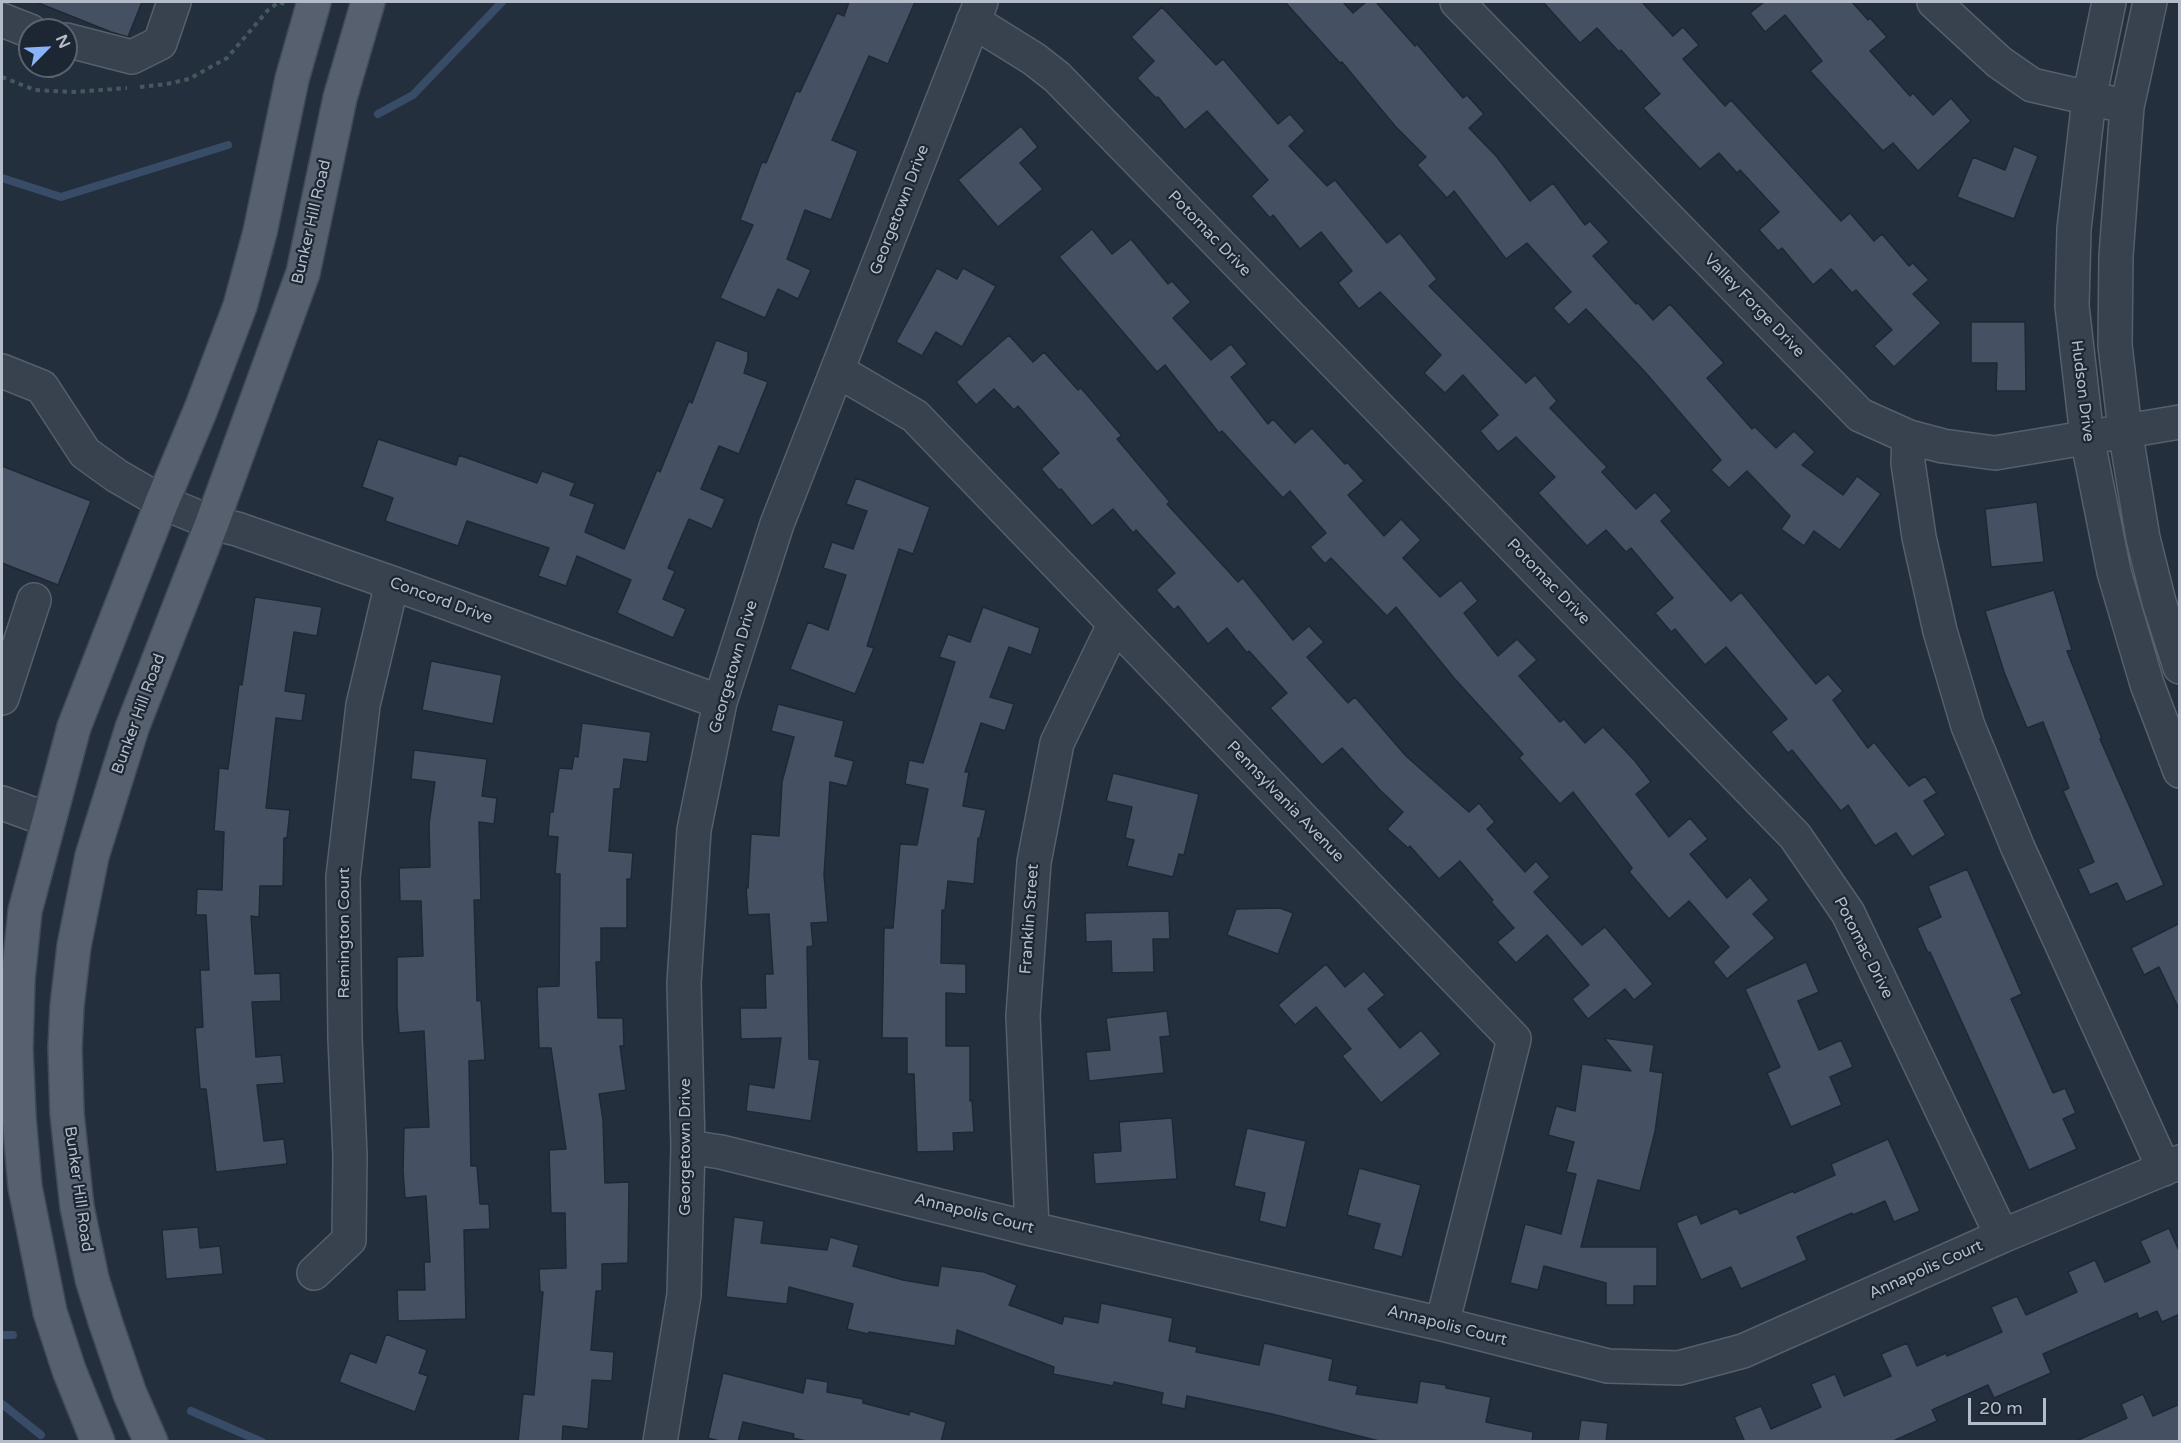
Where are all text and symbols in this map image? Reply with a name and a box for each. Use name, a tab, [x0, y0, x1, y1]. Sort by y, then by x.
north arrow	[18, 18, 78, 78]
text: N	[51, 32, 74, 51]
street label: Georgetown Drive	[866, 142, 934, 278]
street label: Bunker Hill Road	[288, 158, 336, 286]
street label: Potomac Drive	[1163, 187, 1255, 281]
street label: Valley Forge Drive	[1700, 250, 1808, 362]
street label: Hudson Drive	[2066, 339, 2098, 443]
street label: Potomac Drive	[1502, 535, 1594, 629]
street label: Concord Drive	[387, 573, 495, 629]
street label: Georgetown Drive	[706, 598, 762, 736]
street label: Bunker Hill Road	[108, 651, 170, 777]
street label: Pennsylvania Avenue	[1222, 738, 1348, 866]
street label: Franklin Street	[1017, 863, 1043, 975]
street label: Remington Court	[335, 867, 355, 999]
street label: Potomac Drive	[1829, 894, 1897, 1002]
street label: Georgetown Drive	[676, 1078, 696, 1216]
street label: Bunker Hill Road	[60, 1125, 96, 1253]
street label: Annapolis Court	[912, 1190, 1036, 1238]
street label: Annapolis Court	[1866, 1236, 1986, 1304]
street label: Annapolis Court	[1385, 1302, 1509, 1350]
scale bar	[1971, 1386, 2049, 1424]
text: 20 m	[1979, 1397, 2023, 1419]

